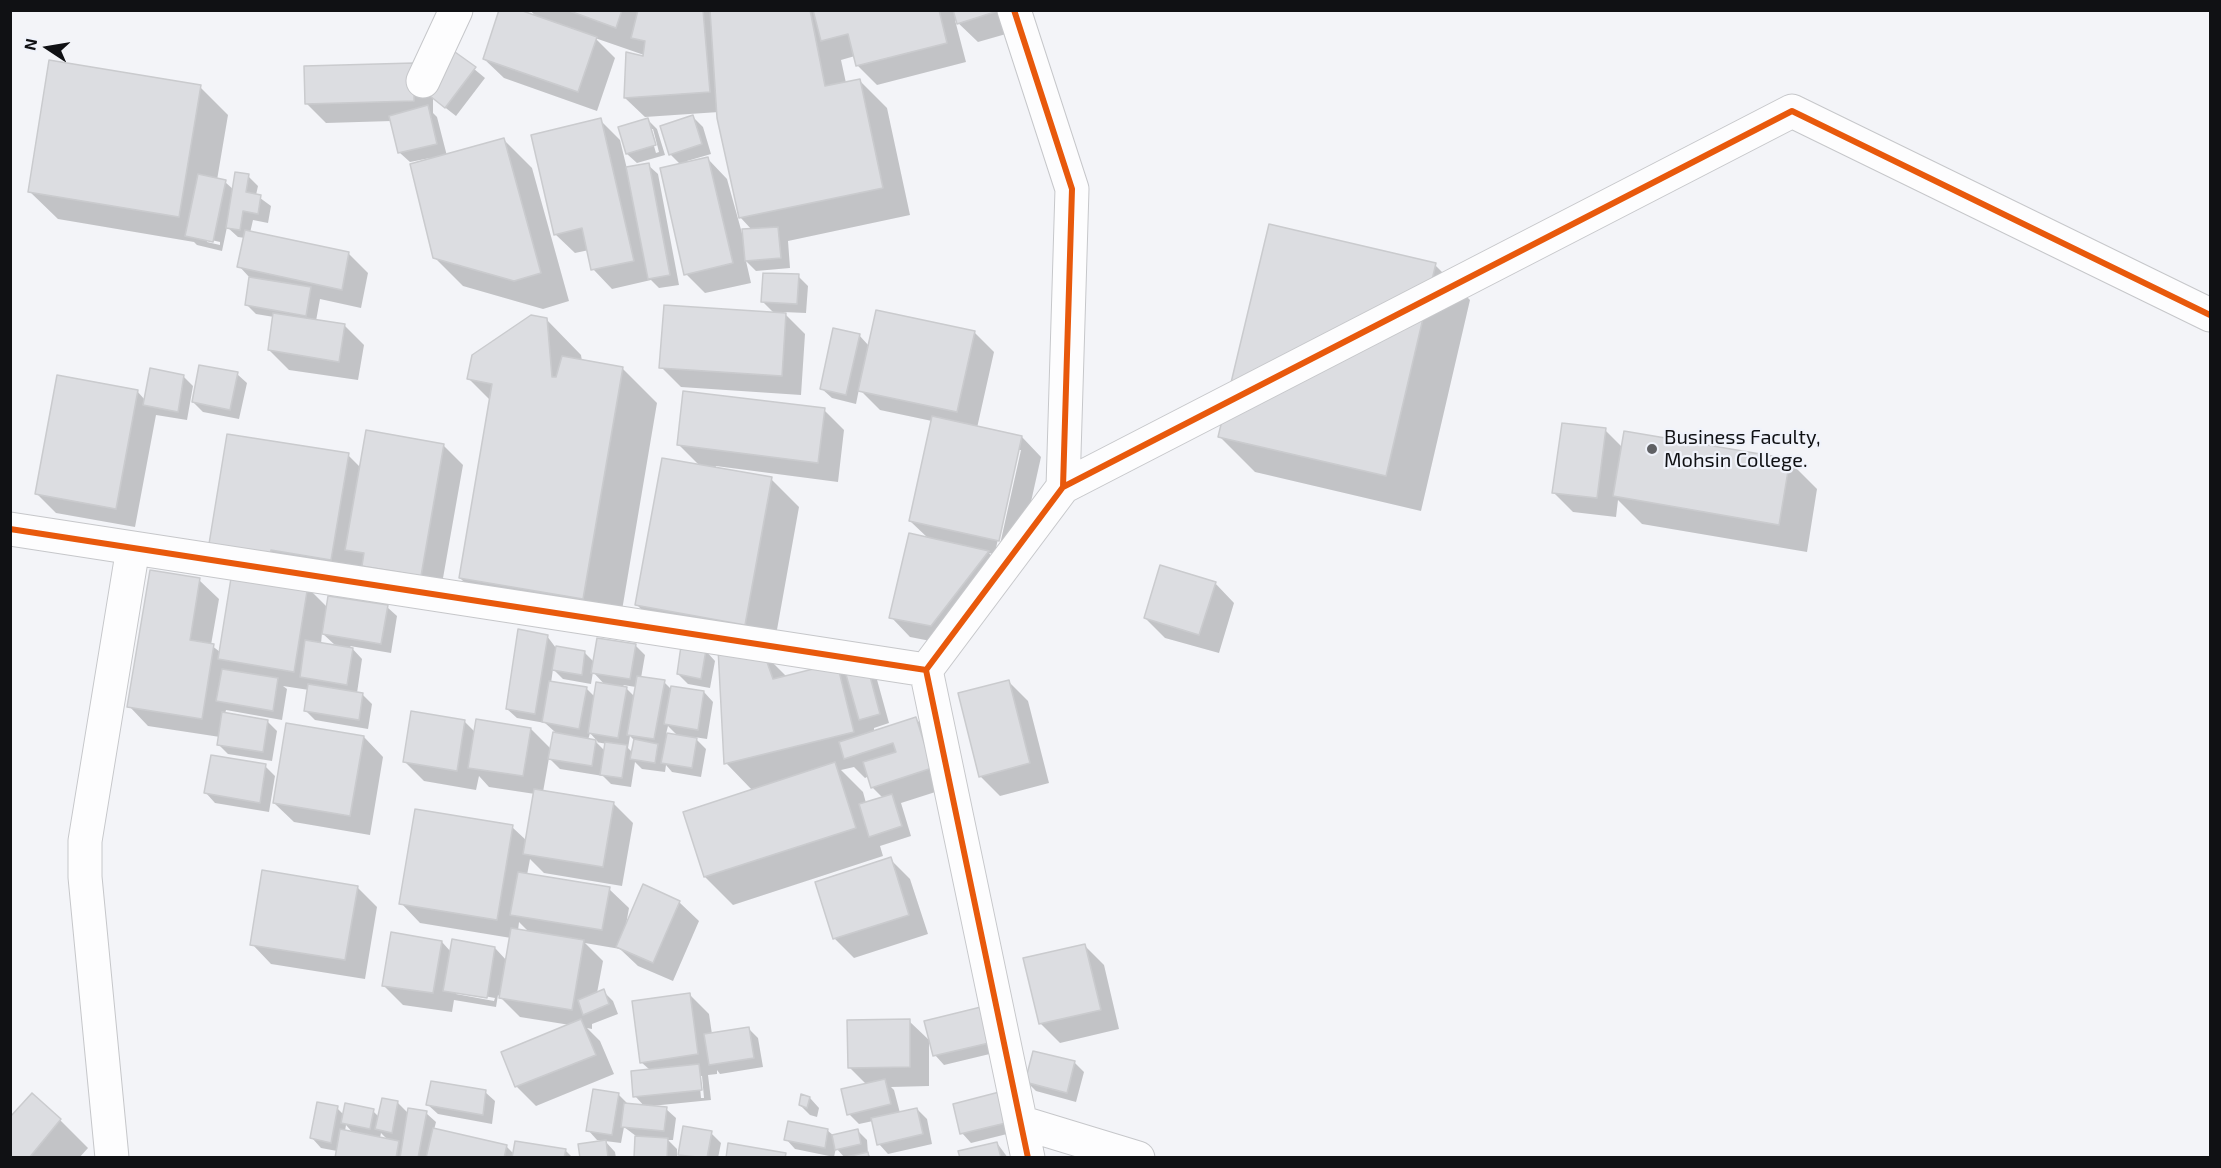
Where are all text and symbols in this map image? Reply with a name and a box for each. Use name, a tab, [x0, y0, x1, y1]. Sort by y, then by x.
north arrow	[18, 18, 78, 78]
text: N	[19, 37, 40, 52]
place label: Business Faculty, Mohsin College.	[1664, 425, 1820, 472]
marker: Business Faculty, Mohsin College.	[1645, 442, 1659, 456]

